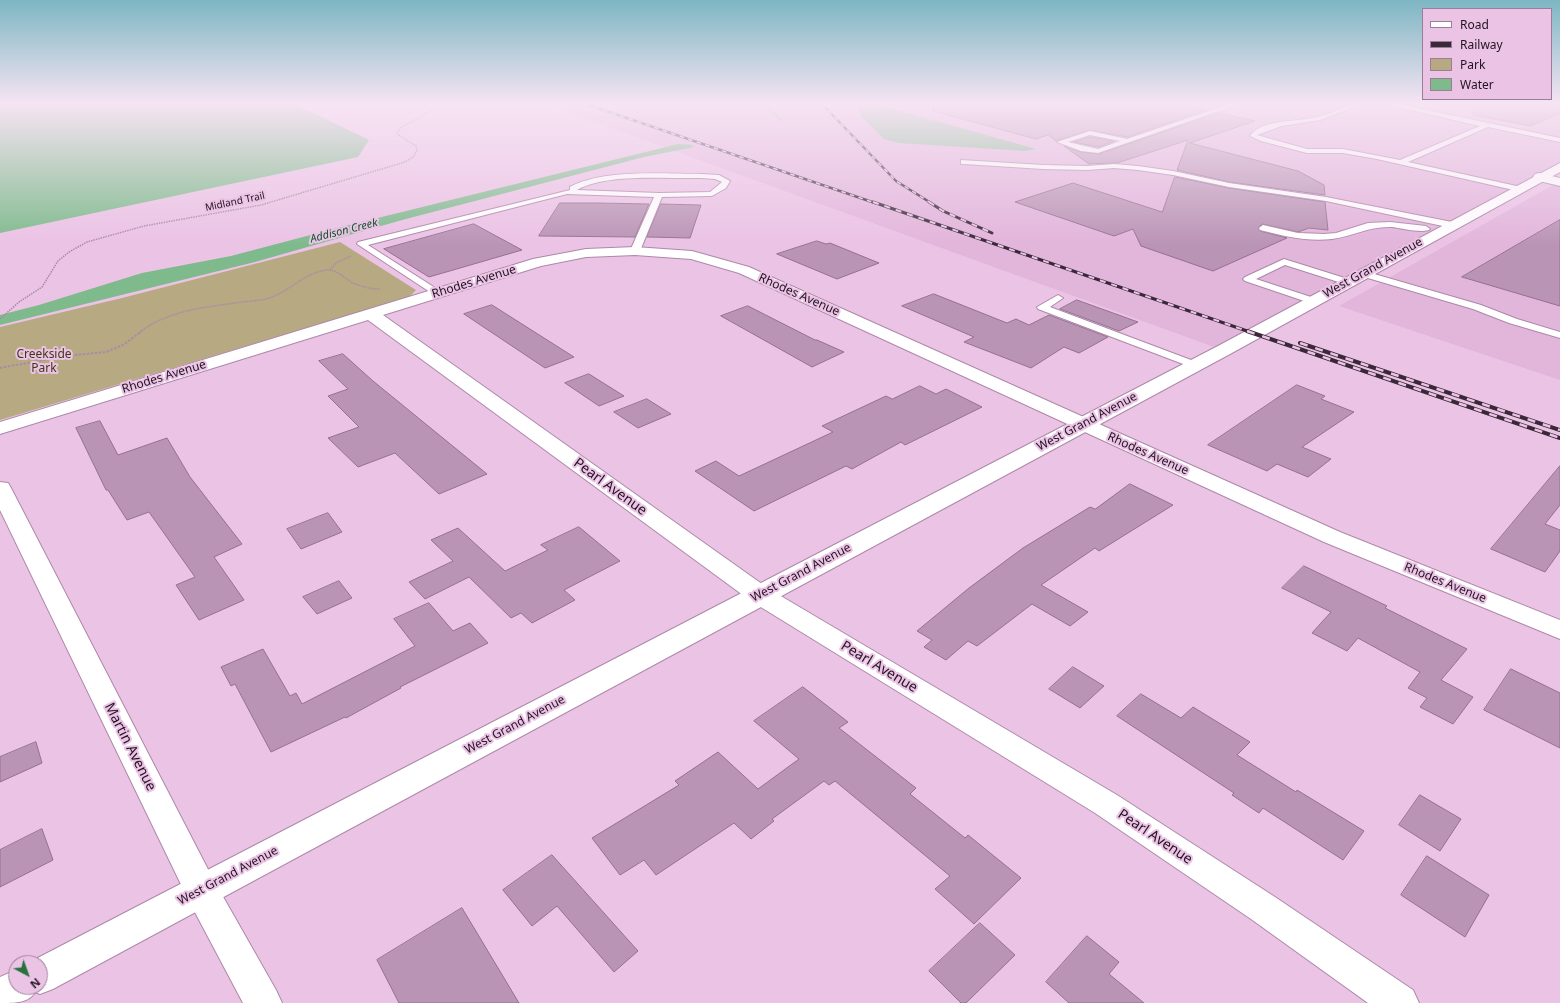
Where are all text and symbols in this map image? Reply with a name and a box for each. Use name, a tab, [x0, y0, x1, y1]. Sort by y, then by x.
legend	[1422, 8, 1552, 100]
text: Road	[1460, 16, 1489, 33]
text: Railway	[1460, 36, 1503, 53]
text: Park	[1460, 56, 1485, 73]
text: Water	[1460, 76, 1494, 93]
street label: Midland Trail	[204, 190, 266, 214]
water label: Addison Creek	[309, 216, 379, 246]
street label: West Grand Avenue	[1321, 235, 1425, 301]
street label: Rhodes Avenue	[430, 262, 518, 302]
street label: Rhodes Avenue	[756, 271, 842, 319]
park label: Creekside Park	[16, 348, 72, 376]
street label: Rhodes Avenue	[120, 357, 208, 397]
street label: West Grand Avenue	[1035, 390, 1139, 454]
street label: Rhodes Avenue	[1105, 430, 1191, 478]
street label: Pearl Avenue	[570, 455, 650, 519]
street label: West Grand Avenue	[749, 541, 853, 605]
street label: Rhodes Avenue	[1402, 560, 1488, 606]
street label: Pearl Avenue	[838, 638, 920, 696]
street label: West Grand Avenue	[463, 693, 567, 757]
street label: Martin Avenue	[101, 700, 159, 794]
street label: Pearl Avenue	[1114, 806, 1196, 868]
street label: West Grand Avenue	[176, 844, 280, 908]
north arrow	[8, 955, 48, 995]
text: N	[27, 975, 44, 992]

